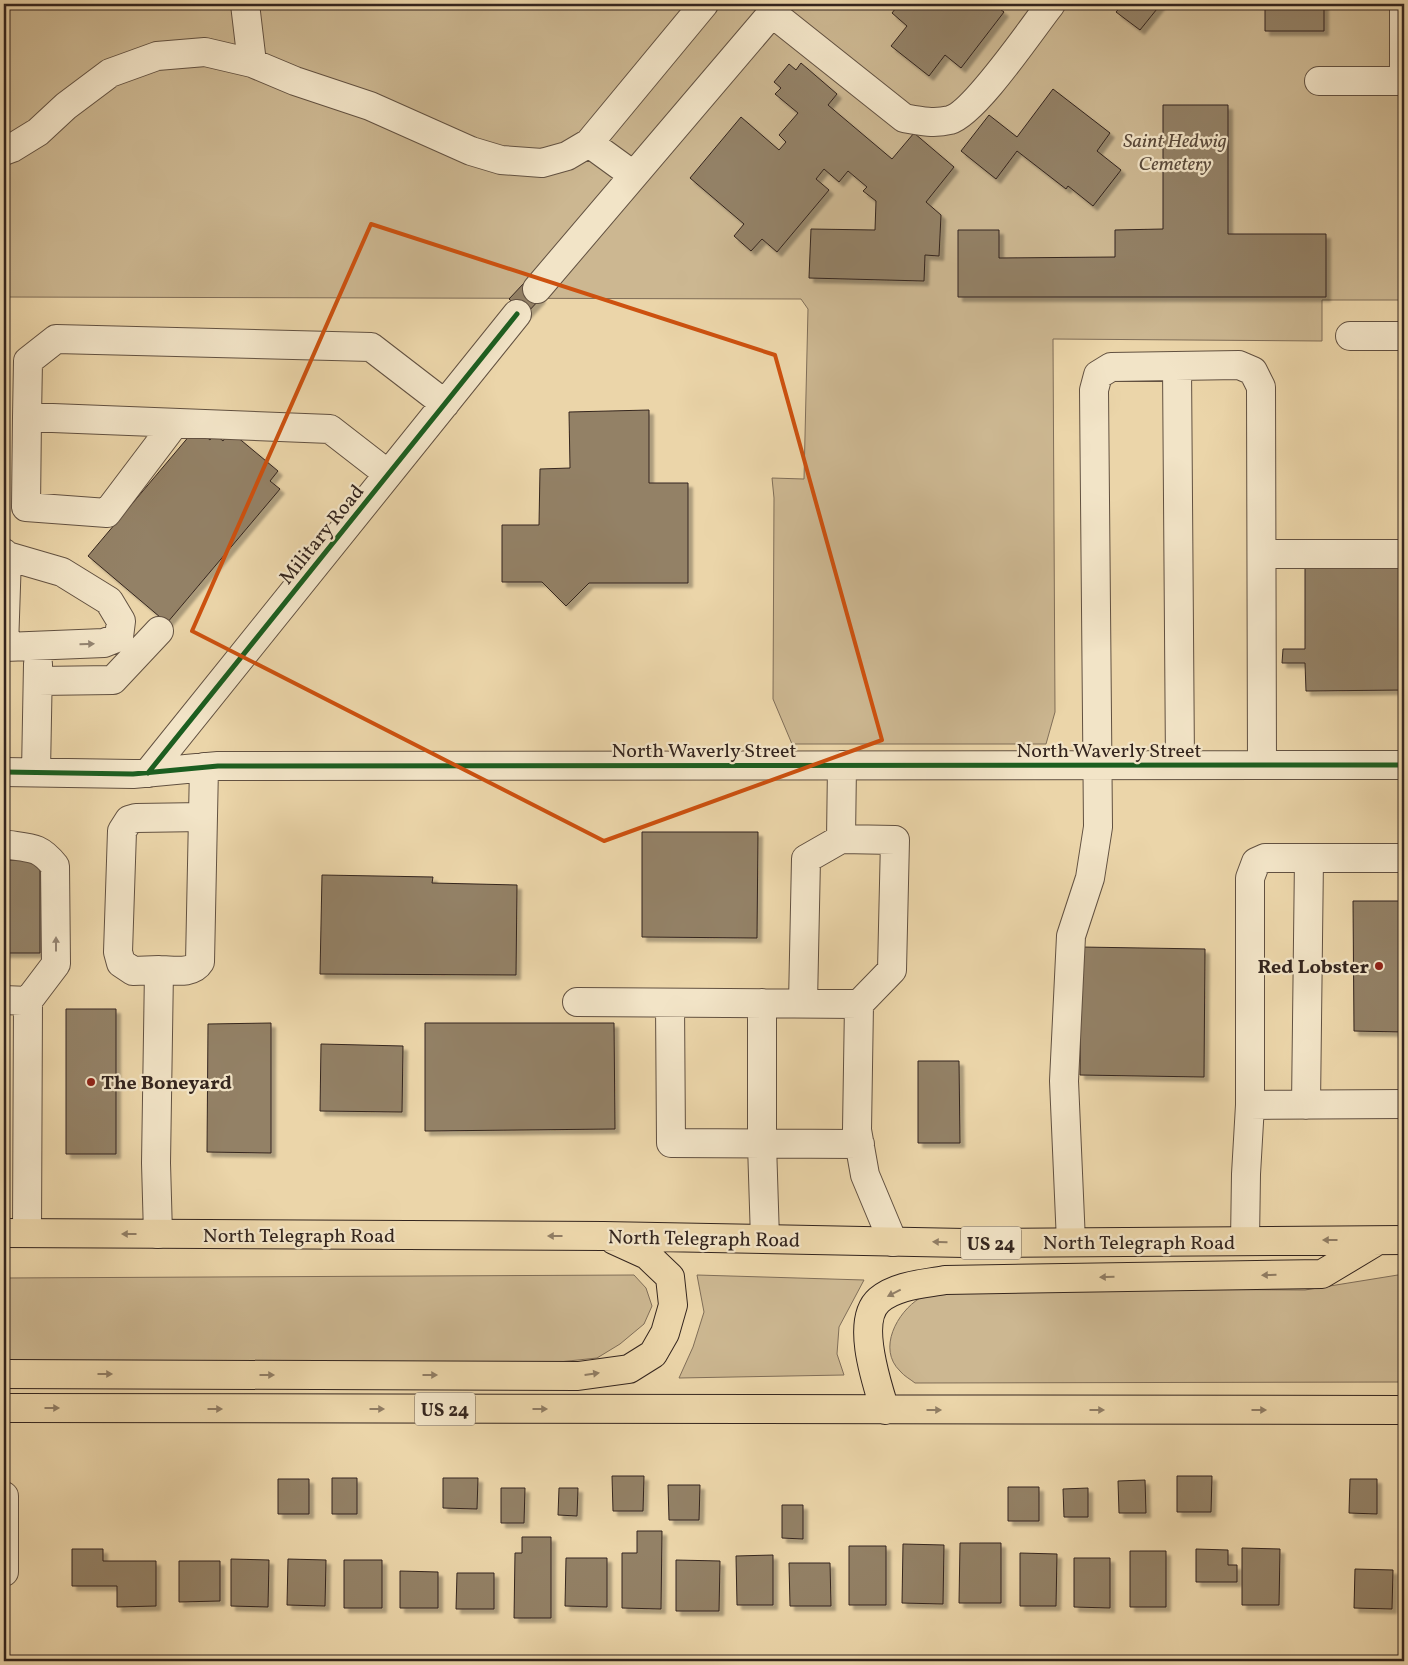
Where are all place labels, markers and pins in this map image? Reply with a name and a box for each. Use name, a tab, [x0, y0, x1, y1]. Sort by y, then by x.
place label: Red Lobster	[1257, 954, 1369, 982]
marker: Red Lobster	[1373, 960, 1385, 972]
place label: The Boneyard	[101, 1070, 232, 1098]
marker: The Boneyard	[85, 1076, 97, 1088]

